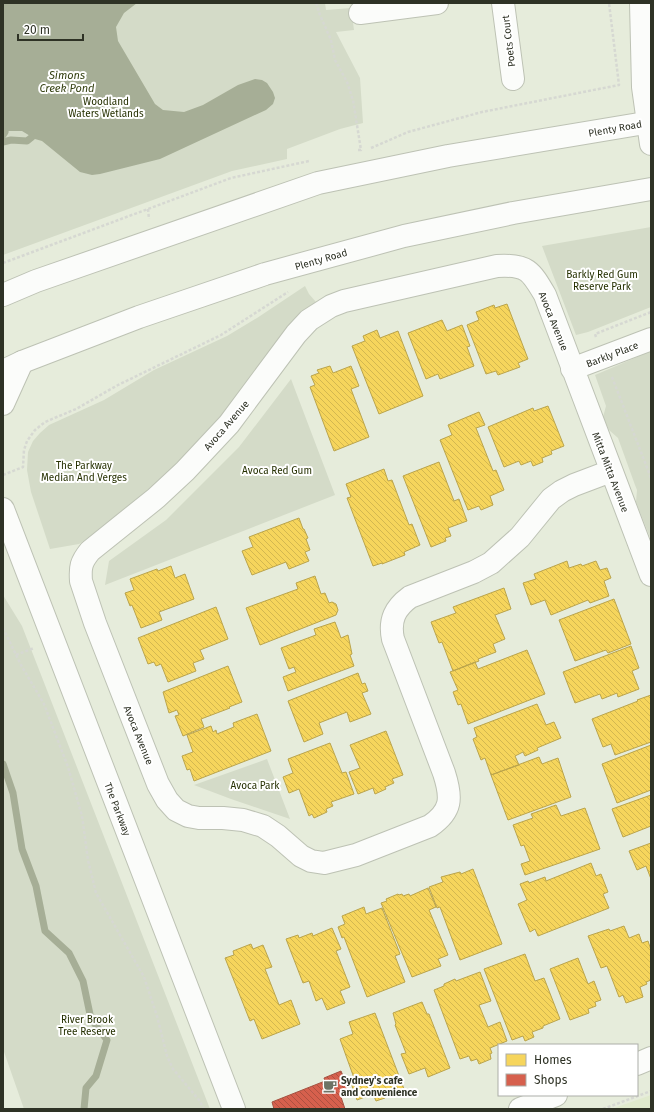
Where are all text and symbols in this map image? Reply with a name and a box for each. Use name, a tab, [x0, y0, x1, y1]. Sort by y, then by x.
street label: Poets Court	[500, 14, 518, 68]
scale bar	[18, 16, 83, 42]
text: 20 m	[24, 23, 50, 37]
water label: Simons Creek Pond	[39, 69, 95, 95]
park label: Woodland Waters Wetlands	[68, 96, 144, 120]
street label: Plenty Road	[587, 118, 643, 140]
street label: Plenty Road	[294, 247, 349, 273]
park label: Barkly Red Gum Reserve Park	[566, 269, 638, 293]
street label: Avoca Avenue	[536, 290, 570, 353]
street label: Barkly Place	[585, 339, 640, 370]
street label: Avoca Avenue	[202, 398, 252, 453]
street label: Mitta Mitta Avenue	[589, 431, 631, 514]
park label: The Parkway Median And Verges	[41, 460, 127, 484]
park label: Avoca Red Gum	[242, 465, 312, 477]
street label: Avoca Avenue	[121, 704, 155, 767]
park label: Avoca Park	[231, 780, 280, 792]
street label: The Parkway	[101, 781, 133, 838]
park label: River Brook Tree Reserve	[58, 1014, 116, 1038]
legend	[498, 1044, 638, 1096]
text: Homes	[534, 1053, 572, 1067]
text: Shops	[534, 1073, 568, 1087]
place label: Sydney's cafe and convenience	[341, 1075, 418, 1099]
cafe icon: Sydney's cafe and convenience	[322, 1078, 338, 1094]

